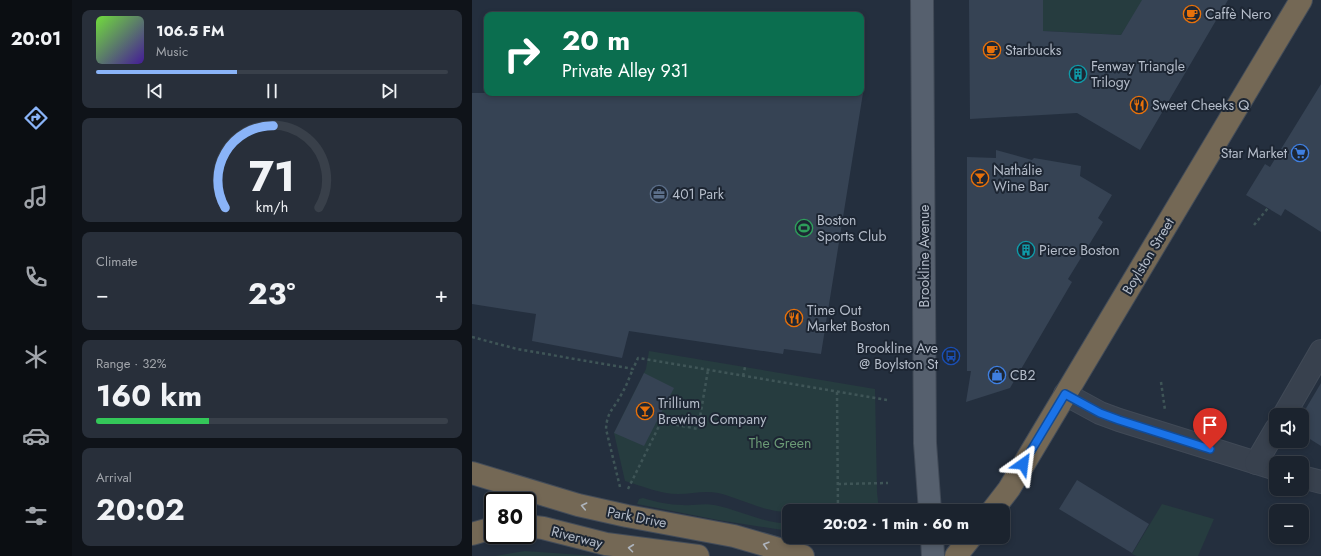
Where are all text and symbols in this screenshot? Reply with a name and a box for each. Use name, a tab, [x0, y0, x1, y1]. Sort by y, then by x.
cafe icon: Caffè Nero	[1182, 4, 1202, 24]
place label: Caffè Nero	[1205, 4, 1271, 24]
text: 106.5 FM	[156, 20, 224, 42]
text: 20 m	[562, 20, 630, 61]
text: 20:01	[11, 26, 61, 52]
icon: right	[496, 28, 548, 80]
cafe icon: Starbucks	[982, 40, 1002, 60]
place label: Starbucks	[1005, 40, 1062, 60]
text: Music	[156, 42, 188, 61]
place label: Fenway Triangle Trilogy	[1091, 56, 1185, 92]
text: Private Alley 931	[562, 58, 689, 84]
building icon: Fenway Triangle Trilogy	[1068, 64, 1088, 84]
icon: previous	[144, 80, 166, 102]
icon: pause	[261, 80, 283, 102]
icon: next	[378, 80, 400, 102]
restaurant icon: Sweet Cheeks Q	[1129, 95, 1149, 115]
place label: Sweet Cheeks Q	[1152, 95, 1250, 115]
icon: directions	[22, 104, 50, 132]
place label: Star Market	[1221, 143, 1288, 163]
supermarket icon: Star Market	[1290, 143, 1310, 163]
text: 71	[249, 146, 295, 207]
place label: Nathálie Wine Bar	[993, 160, 1049, 196]
bar icon: Nathálie Wine Bar	[970, 168, 990, 188]
icon: music	[22, 183, 50, 211]
office icon: 401 Park	[649, 184, 669, 204]
place label: 401 Park	[672, 184, 725, 204]
text: km/h	[256, 197, 288, 217]
street label: Brookline Avenue	[914, 204, 934, 308]
place label: Boston Sports Club	[817, 210, 886, 246]
street label: Boylston Street	[1117, 213, 1179, 298]
sports icon: Boston Sports Club	[794, 218, 814, 238]
building icon: Pierce Boston	[1016, 240, 1036, 260]
place label: Pierce Boston	[1039, 240, 1120, 260]
text: Climate	[96, 252, 137, 271]
icon: phone	[22, 263, 50, 291]
text: 23°	[248, 272, 295, 315]
text: −	[96, 278, 109, 310]
text: +	[434, 278, 448, 310]
place label: Time Out Market Boston	[807, 300, 890, 336]
restaurant icon: Time Out Market Boston	[784, 308, 804, 328]
place label: Brookline Ave @ Boylston St	[857, 338, 939, 374]
icon: climate	[22, 343, 50, 371]
bus stop icon: Brookline Ave @ Boylston St	[941, 346, 961, 366]
text: Range · 32%	[96, 354, 166, 373]
shop icon: CB2	[987, 365, 1007, 385]
place label: CB2	[1010, 365, 1035, 385]
text: 160 km	[96, 374, 202, 417]
place label: Trillium Brewing Company	[658, 393, 767, 429]
bar icon: Trillium Brewing Company	[635, 401, 655, 421]
pin	[1193, 408, 1227, 449]
map controls	[1269, 408, 1309, 544]
button: sound	[1269, 408, 1309, 448]
icon: arrive	[1199, 414, 1221, 436]
icon: car	[22, 422, 50, 450]
park label: The Green	[749, 433, 811, 453]
position arrow	[1002, 443, 1044, 485]
button: +	[1269, 456, 1309, 496]
text: Arrival	[96, 468, 132, 487]
text: 20:02	[96, 488, 185, 531]
speed limit sign: 80	[484, 492, 536, 544]
street label: Park Drive	[606, 501, 668, 533]
icon: filters	[22, 502, 50, 530]
one-way arrow	[581, 503, 587, 511]
button: −	[1269, 504, 1309, 544]
text: 20:02 · 1 min · 60 m	[823, 513, 969, 535]
street label: Riverway	[549, 521, 606, 553]
one-way arrow	[762, 541, 769, 550]
one-way arrow	[628, 543, 634, 552]

